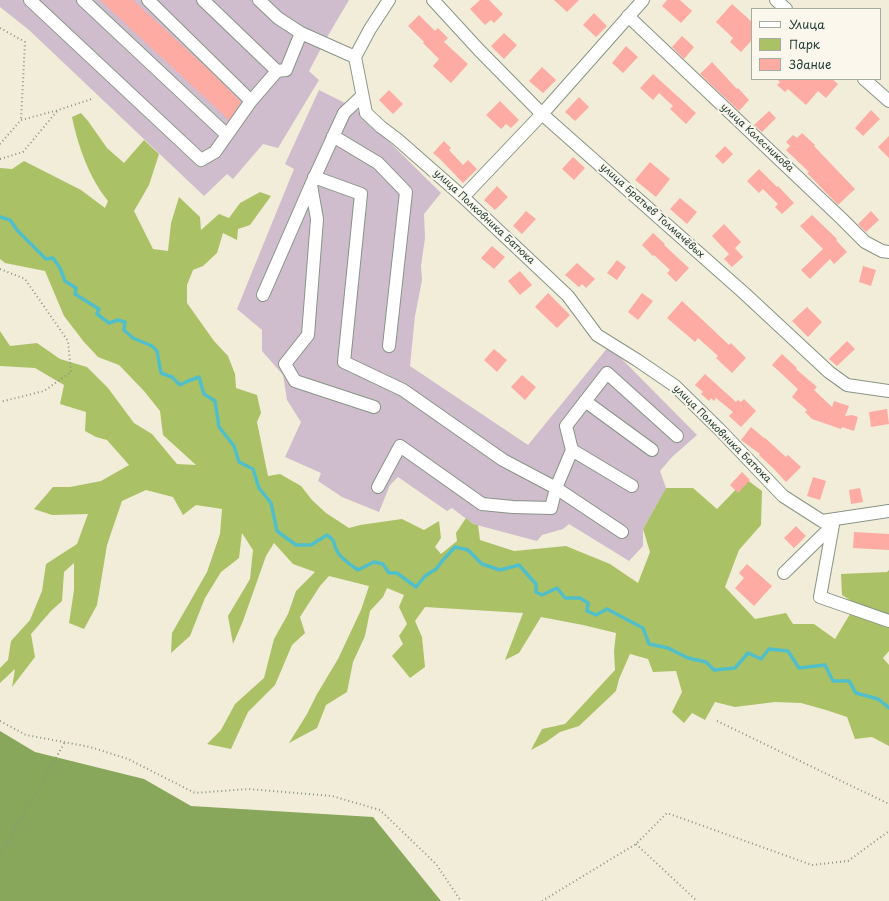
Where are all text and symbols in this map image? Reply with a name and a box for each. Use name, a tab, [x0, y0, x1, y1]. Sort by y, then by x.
legend	[751, 8, 881, 80]
text: Улица	[789, 15, 825, 33]
text: Парк	[789, 35, 820, 53]
text: Здание	[789, 55, 831, 73]
street label: улица Колесникова	[718, 101, 796, 175]
street label: улица Братьев Толмачёвых	[597, 161, 707, 261]
street label: улица Полковника Батюка	[431, 167, 537, 267]
street label: улица Полковника Батюка	[670, 382, 774, 486]

